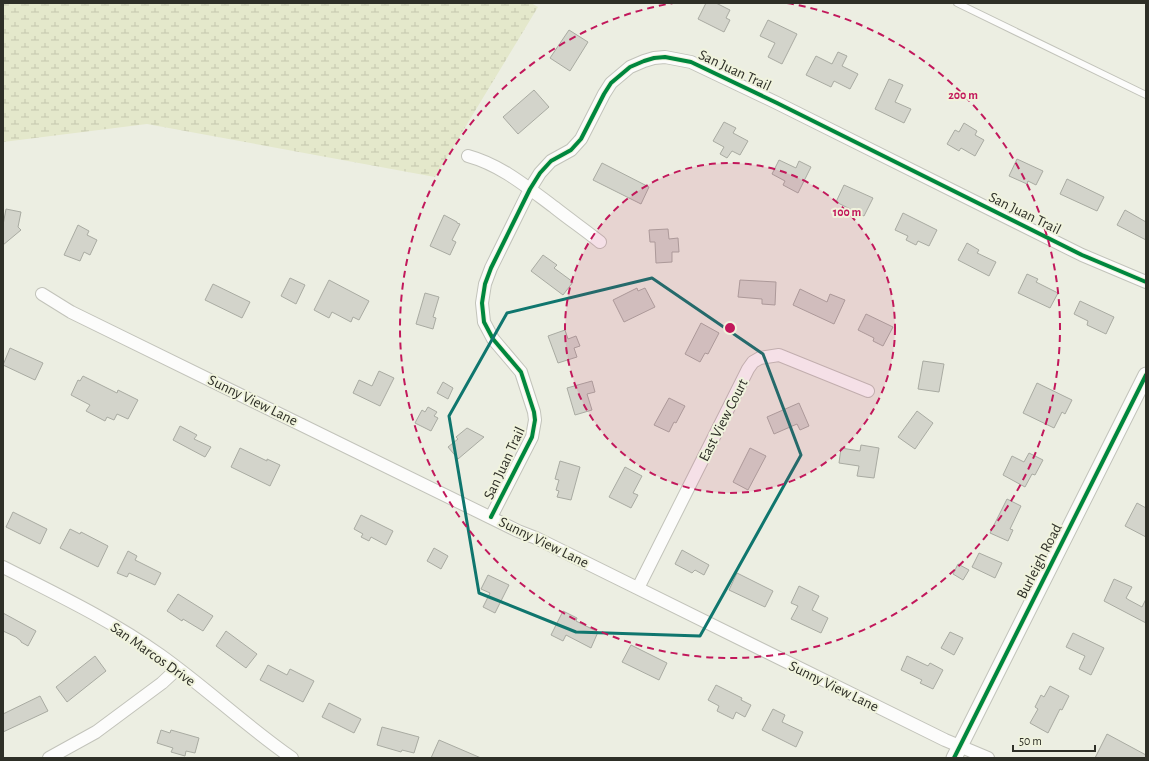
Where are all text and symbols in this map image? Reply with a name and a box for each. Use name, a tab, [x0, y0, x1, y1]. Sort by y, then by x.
street label: San Juan Trail	[696, 47, 773, 94]
text: 200 m	[948, 89, 978, 101]
street label: San Juan Trail	[986, 190, 1063, 237]
text: 100 m	[833, 206, 861, 218]
centre of rings	[723, 321, 737, 335]
street label: Sunny View Lane	[206, 372, 300, 429]
street label: East View Court	[696, 376, 751, 464]
street label: San Juan Trail	[481, 425, 528, 502]
street label: Sunny View Lane	[497, 514, 591, 571]
street label: Burleigh Road	[1014, 521, 1065, 601]
street label: San Marcos Drive	[108, 620, 198, 689]
street label: Sunny View Lane	[787, 658, 881, 715]
scale bar	[1013, 727, 1095, 753]
text: 50 m	[1019, 735, 1042, 747]

